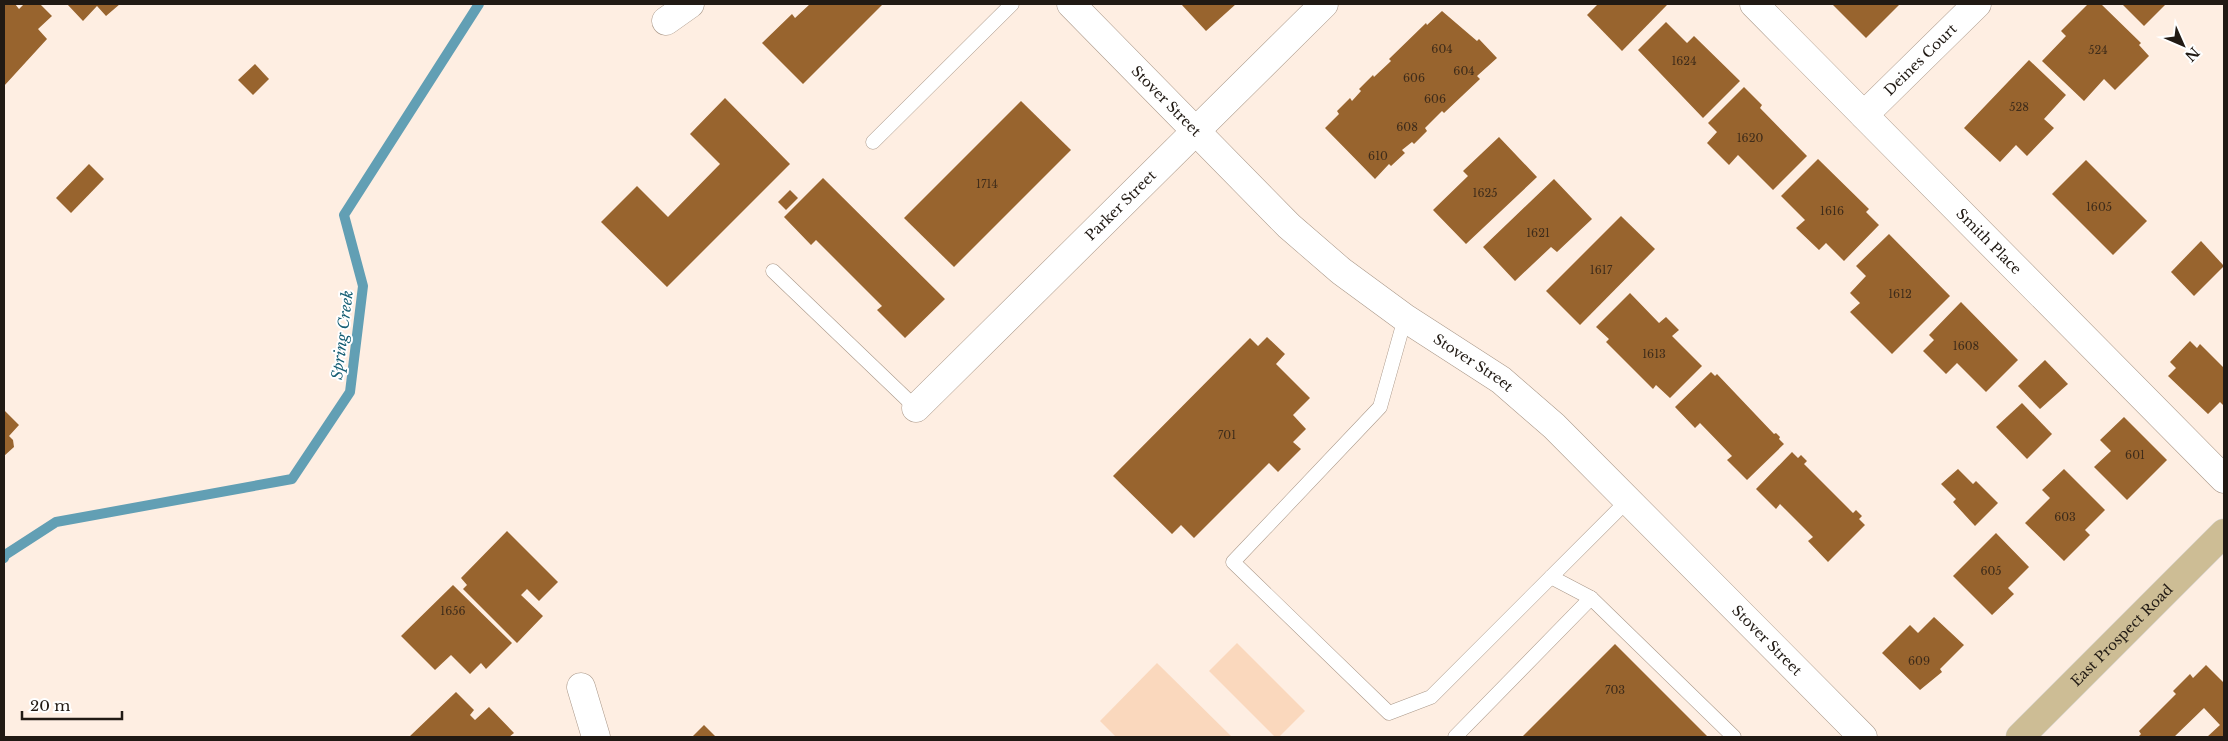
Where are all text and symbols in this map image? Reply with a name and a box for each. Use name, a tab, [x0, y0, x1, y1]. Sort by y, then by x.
street label: Deines Court	[1880, 19, 1961, 99]
north arrow	[2158, 20, 2208, 70]
house number: 604	[1431, 42, 1453, 56]
house number: 524	[2088, 43, 2108, 57]
text: N	[2181, 43, 2203, 65]
house number: 1624	[1671, 54, 1697, 68]
street label: Stover Street	[1128, 62, 1205, 141]
house number: 604	[1453, 64, 1475, 78]
house number: 606	[1403, 71, 1425, 85]
house number: 606	[1424, 92, 1446, 106]
house number: 528	[2009, 100, 2029, 114]
house number: 608	[1396, 120, 1418, 134]
house number: 1620	[1737, 131, 1763, 145]
house number: 610	[1368, 149, 1388, 163]
street label: Parker Street	[1081, 166, 1160, 244]
house number: 1714	[976, 177, 998, 191]
house number: 1625	[1472, 186, 1498, 200]
house number: 1605	[2086, 200, 2112, 214]
house number: 1616	[1820, 204, 1844, 218]
street label: Smith Place	[1953, 205, 2025, 278]
house number: 1621	[1526, 226, 1550, 240]
house number: 1617	[1590, 263, 1613, 277]
house number: 1612	[1888, 287, 1912, 301]
water label: Spring Creek	[327, 289, 357, 381]
street label: Stover Street	[1430, 330, 1518, 396]
house number: 1608	[1953, 339, 1979, 353]
house number: 1613	[1642, 347, 1666, 361]
house number: 701	[1218, 428, 1236, 442]
house number: 601	[2125, 448, 2145, 462]
house number: 603	[2054, 510, 2076, 524]
house number: 605	[1980, 564, 2002, 578]
street label: East Prospect Road	[2067, 580, 2177, 690]
street label: Stover Street	[1728, 601, 1806, 680]
house number: 1656	[440, 604, 466, 618]
house number: 609	[1908, 654, 1930, 668]
house number: 703	[1605, 683, 1625, 697]
scale bar	[22, 688, 122, 720]
text: 20 m	[30, 696, 70, 715]

